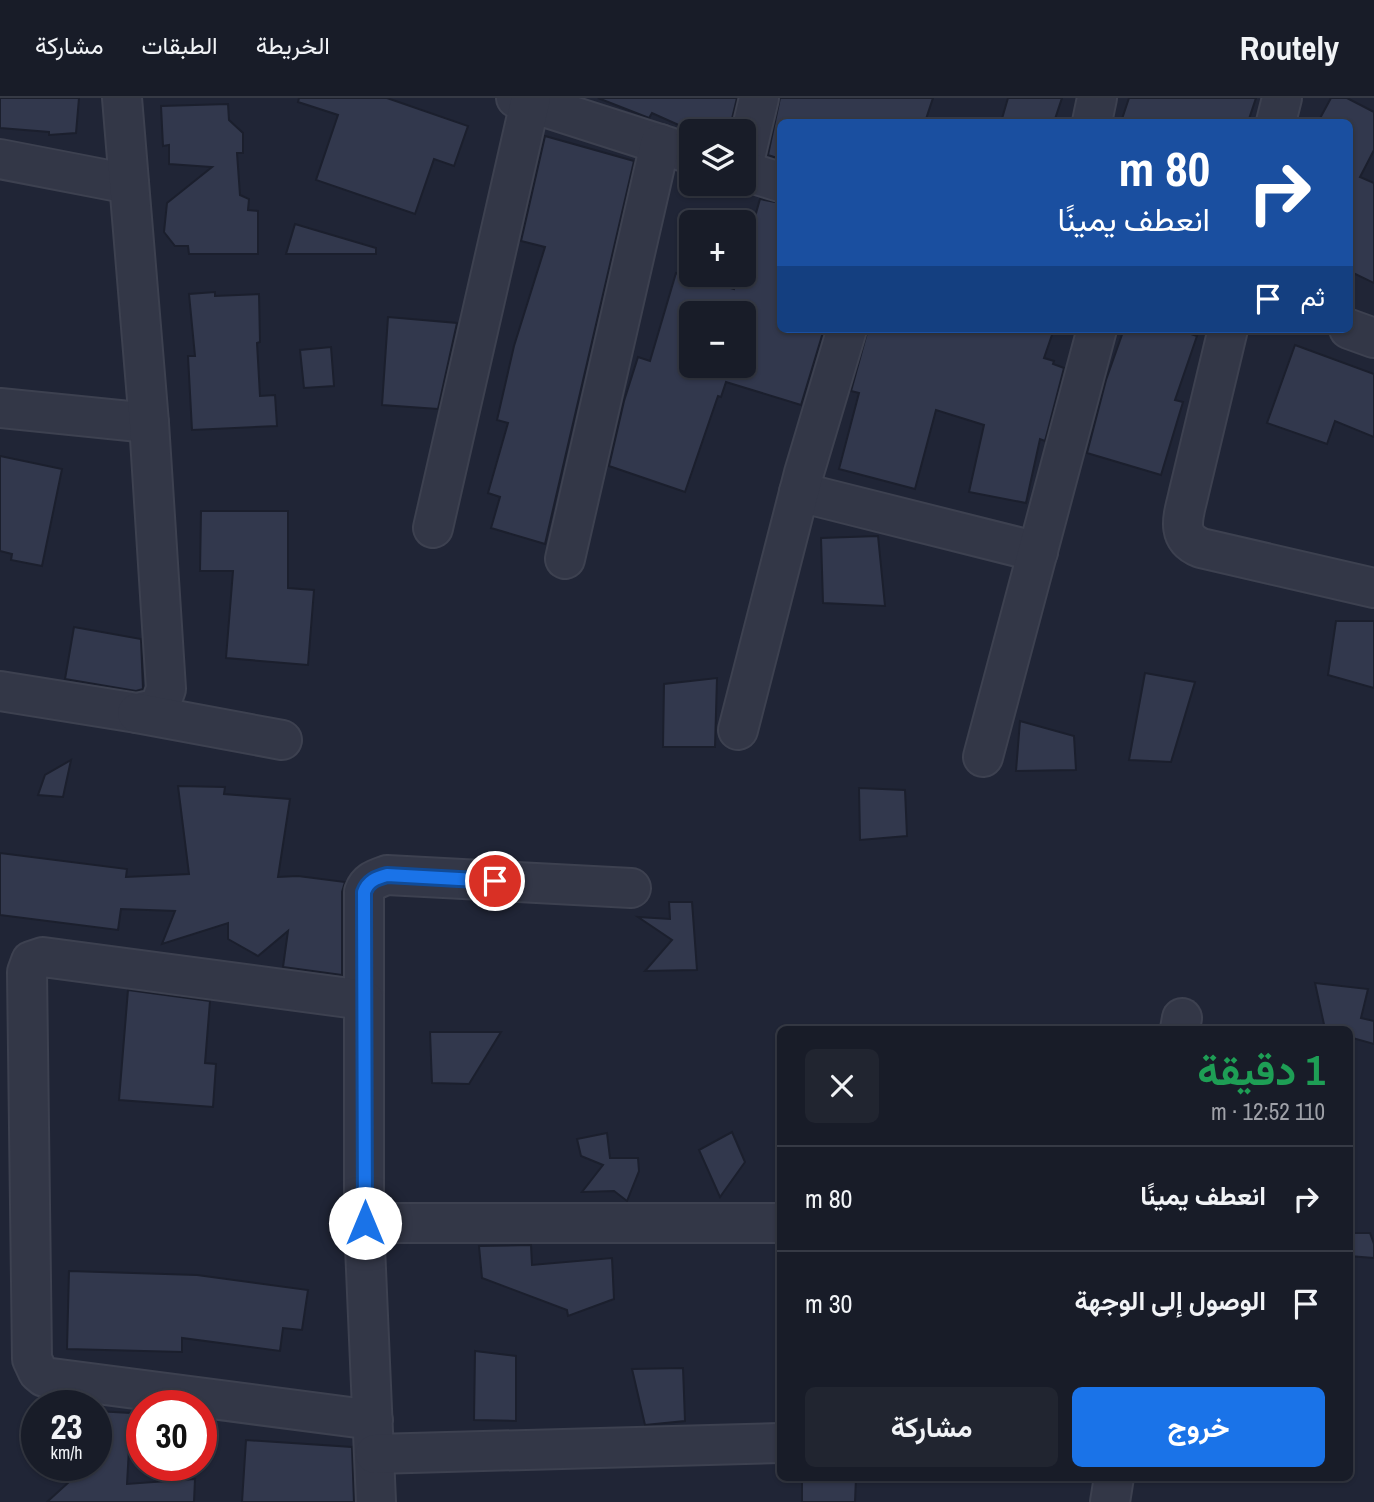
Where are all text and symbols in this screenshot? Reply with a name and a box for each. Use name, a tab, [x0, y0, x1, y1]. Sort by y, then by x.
text: Routely	[1240, 26, 1339, 70]
text: مشاركة	[35, 29, 103, 61]
text: الطبقات	[141, 29, 218, 61]
text: الخريطة	[256, 29, 330, 61]
map controls	[679, 119, 756, 378]
button: layers	[679, 119, 756, 196]
text: 80 m	[1118, 135, 1210, 201]
icon: right	[1234, 147, 1325, 238]
text: انعطف يمينًا	[1057, 198, 1210, 241]
button: +	[679, 210, 756, 287]
text: ثم	[1301, 279, 1325, 314]
icon: arrive	[1249, 280, 1287, 318]
button: −	[679, 301, 756, 378]
pin	[465, 851, 525, 911]
icon: arrive	[476, 862, 514, 900]
text: 1 دقيقة	[1197, 1042, 1325, 1098]
button: close	[805, 1049, 879, 1123]
text: 110 m · 12:52	[1211, 1096, 1325, 1127]
text: انعطف يمينًا	[1140, 1178, 1266, 1213]
icon: right	[1287, 1180, 1325, 1218]
text: 80 m	[805, 1181, 852, 1216]
position arrow	[328, 1186, 402, 1260]
text: الوصول إلى الوجهة	[1074, 1283, 1266, 1318]
icon: arrive	[1287, 1285, 1325, 1323]
text: 30 m	[805, 1286, 852, 1321]
button: مشاركة	[805, 1387, 1058, 1467]
button: خروج	[1072, 1387, 1325, 1467]
speed limit sign: 30	[126, 1390, 217, 1481]
text: 23	[51, 1403, 82, 1450]
text: km/h	[51, 1440, 83, 1465]

